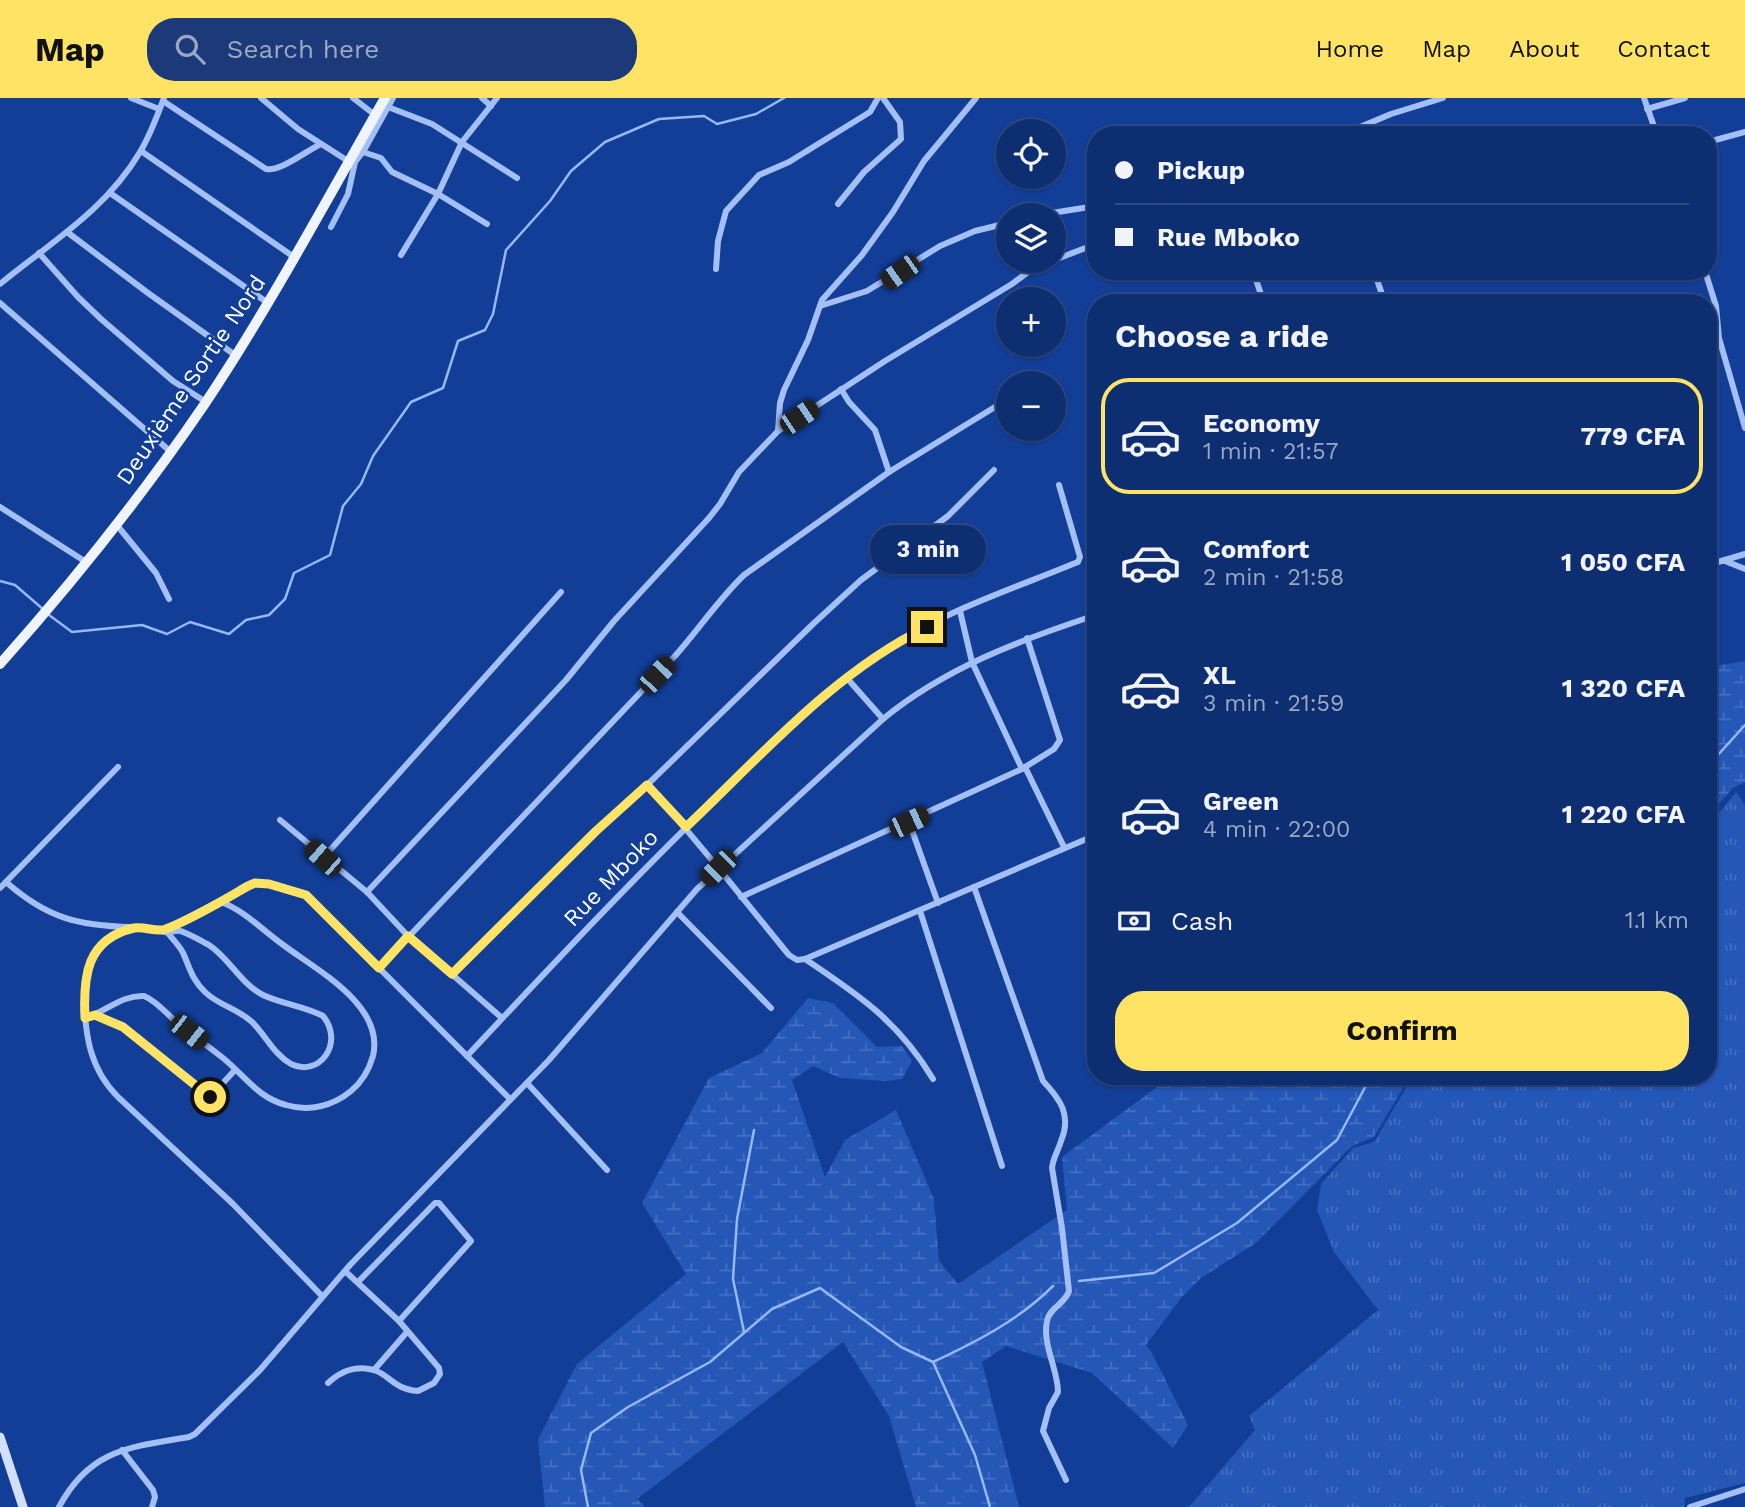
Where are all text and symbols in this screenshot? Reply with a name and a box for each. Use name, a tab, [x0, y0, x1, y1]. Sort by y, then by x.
search box	[147, 18, 637, 81]
text: Map	[35, 30, 105, 69]
icon: search	[171, 30, 209, 68]
text: Search here	[227, 34, 379, 64]
text: Home	[1316, 35, 1384, 63]
text: Map	[1422, 35, 1471, 63]
text: About	[1509, 35, 1579, 63]
text: Contact	[1617, 35, 1710, 63]
map controls	[996, 119, 1066, 441]
button: locate	[996, 119, 1066, 189]
text: Pickup	[1157, 155, 1245, 185]
button: layers	[996, 203, 1066, 273]
text: Rue Mboko	[1157, 222, 1300, 252]
car	[877, 251, 924, 293]
street label: Deuxième Sortie Nord	[111, 270, 271, 490]
button: +	[996, 287, 1066, 357]
text: Choose a ride	[1115, 317, 1329, 355]
button: −	[996, 371, 1066, 441]
car	[776, 397, 823, 437]
icon: car	[1119, 405, 1182, 468]
text: Economy	[1203, 408, 1320, 438]
text: 779 CFA	[1580, 421, 1685, 451]
text: 1 min · 21:57	[1203, 438, 1338, 465]
callout: 3 min	[869, 526, 985, 574]
icon: car	[1119, 531, 1182, 594]
text: Comfort	[1203, 534, 1309, 564]
text: 3 min	[897, 536, 959, 563]
text: 1 050 CFA	[1561, 547, 1685, 577]
text: 2 min · 21:58	[1203, 564, 1344, 591]
route end	[911, 611, 943, 643]
car	[635, 652, 680, 698]
icon: car	[1119, 657, 1182, 720]
text: XL	[1203, 660, 1236, 690]
text: 1 320 CFA	[1562, 673, 1685, 703]
text: 3 min · 21:59	[1203, 690, 1344, 717]
icon: car	[1119, 783, 1182, 846]
text: Green	[1203, 786, 1279, 816]
text: 1 220 CFA	[1562, 799, 1685, 829]
car	[886, 804, 933, 840]
text: 4 min · 22:00	[1203, 816, 1350, 843]
street label: Rue Mboko	[558, 824, 664, 932]
car	[301, 836, 346, 880]
car	[696, 846, 741, 890]
icon: cash	[1115, 902, 1153, 940]
text: Cash	[1171, 906, 1233, 936]
text: 1.1 km	[1625, 907, 1689, 934]
button: Confirm	[1115, 991, 1689, 1071]
car	[166, 1011, 213, 1053]
route start	[194, 1081, 226, 1113]

